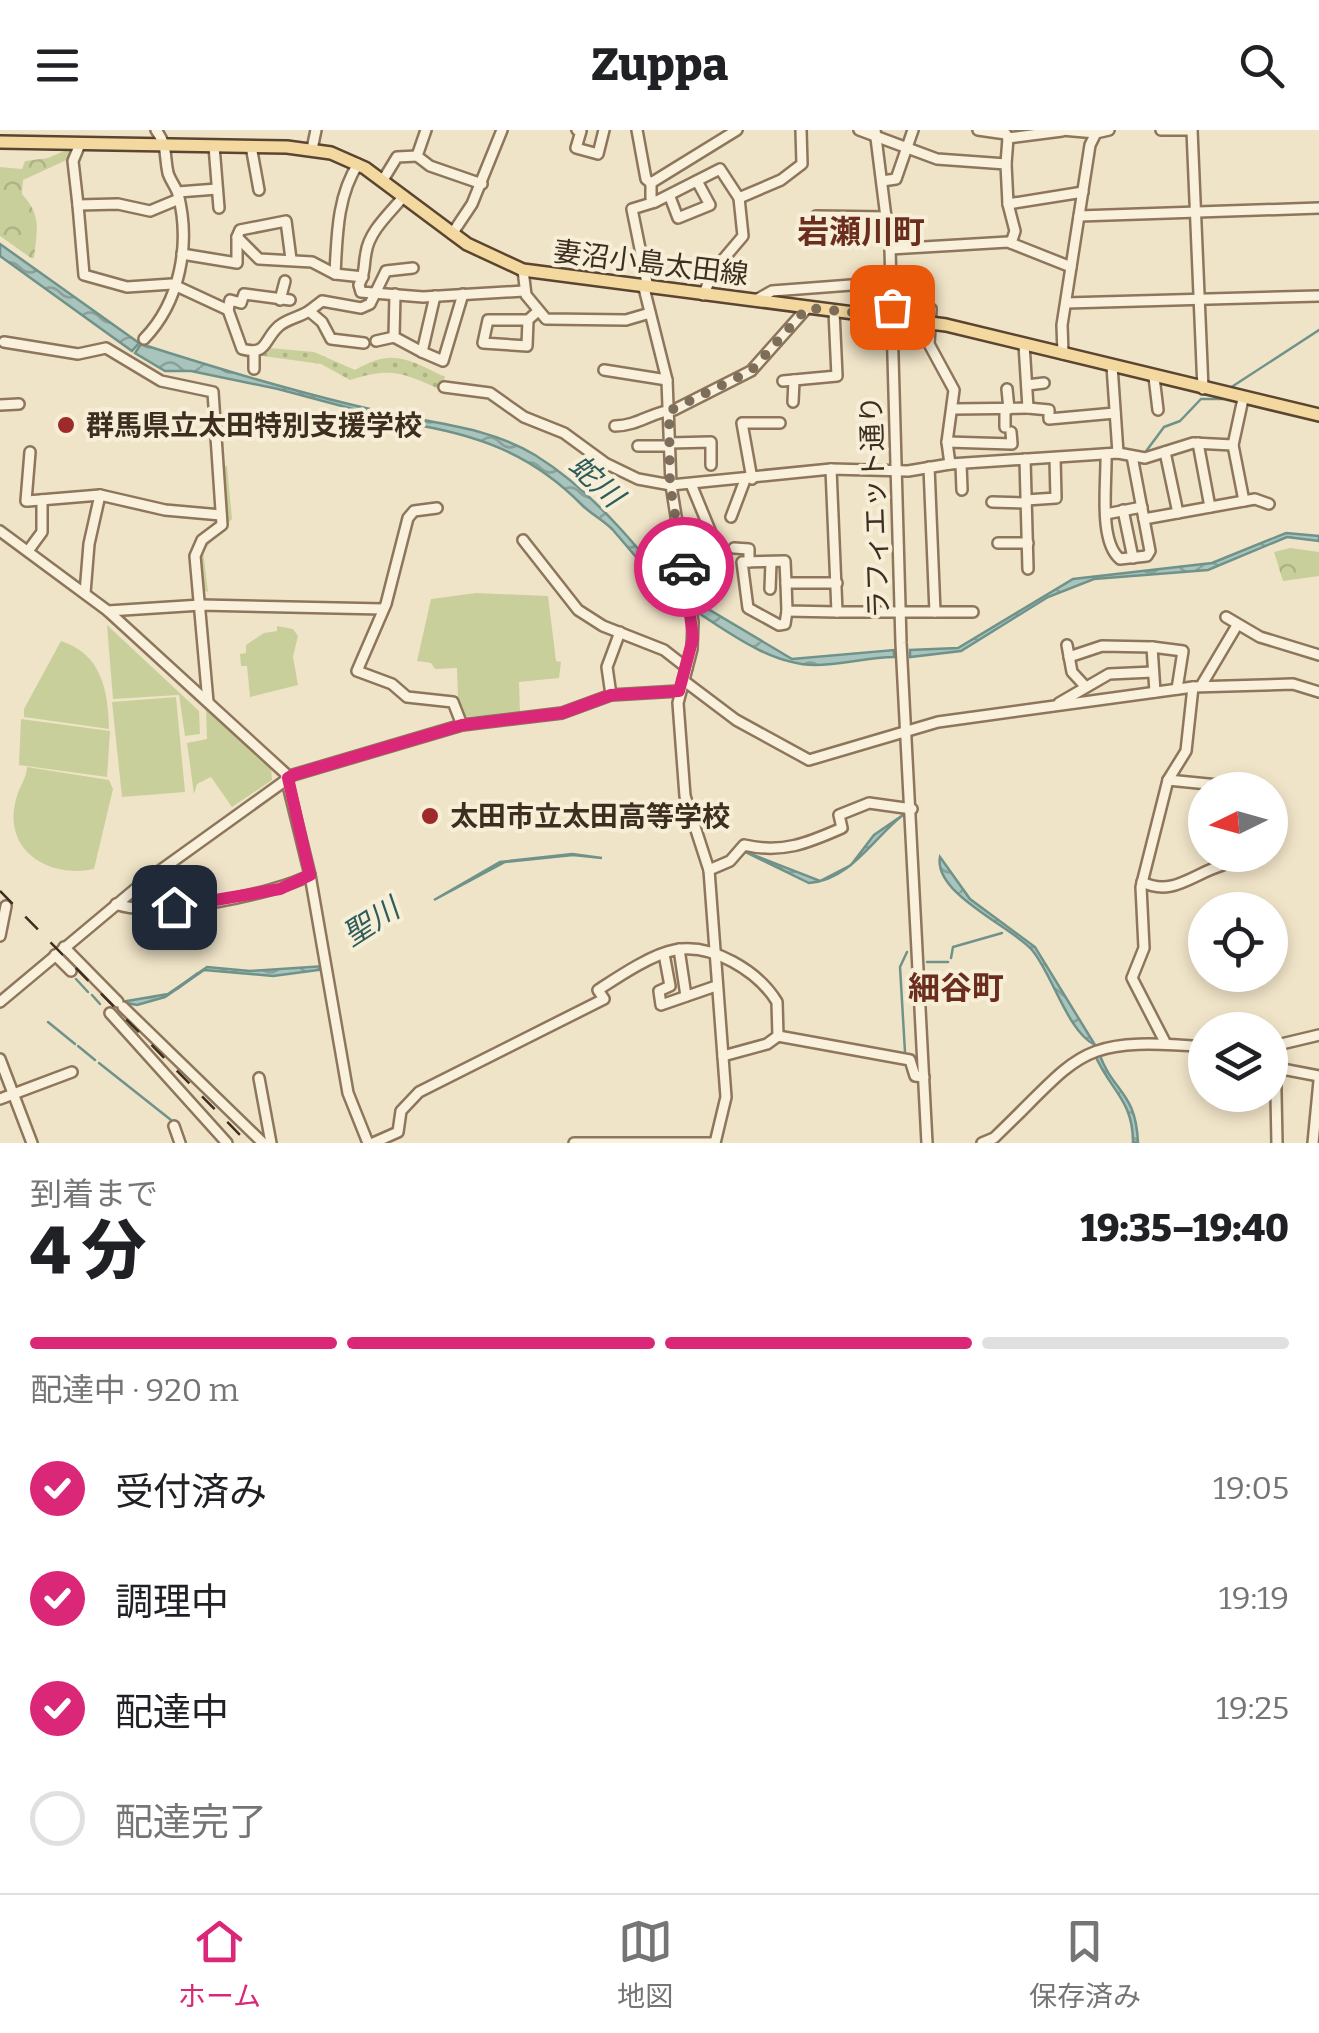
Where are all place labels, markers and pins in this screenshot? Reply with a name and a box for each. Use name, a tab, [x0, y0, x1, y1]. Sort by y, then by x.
pin	[850, 265, 935, 350]
place label: 群馬県立太田特別支援学校	[86, 409, 422, 442]
marker: 群馬県立太田特別支援学校	[55, 414, 77, 436]
place label: 太田市立太田高等学校	[450, 800, 730, 833]
marker: 太田市立太田高等学校	[419, 805, 441, 827]
pin	[132, 865, 217, 950]

